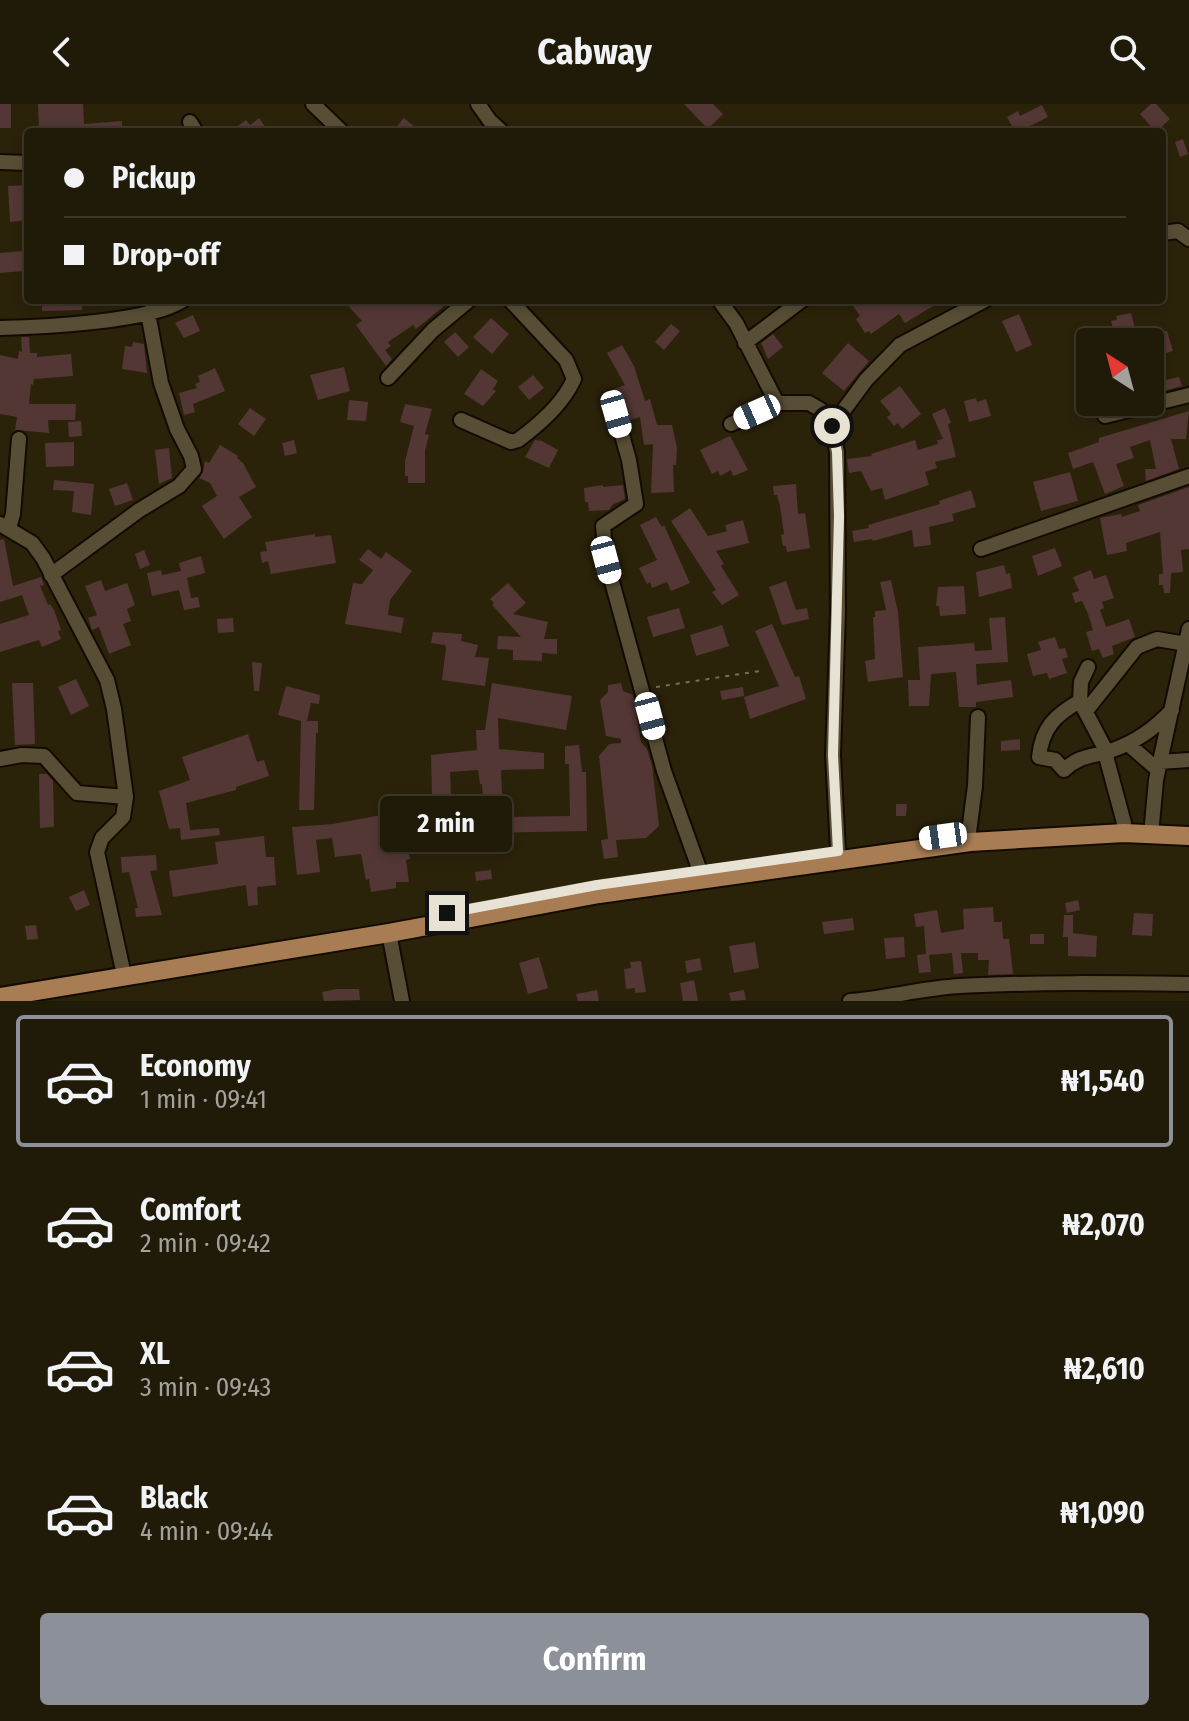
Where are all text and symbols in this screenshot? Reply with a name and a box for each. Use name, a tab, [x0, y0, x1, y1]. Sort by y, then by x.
icon: back	[40, 30, 84, 74]
text: Cabway	[537, 30, 652, 74]
icon: search	[1105, 30, 1149, 74]
text: Pickup	[112, 160, 196, 196]
text: Drop-off	[112, 237, 219, 273]
north arrow	[1076, 328, 1164, 416]
map controls	[1076, 328, 1164, 416]
car	[598, 388, 634, 440]
car	[730, 391, 784, 433]
route start	[814, 408, 850, 444]
car	[588, 534, 624, 586]
car	[632, 690, 668, 742]
callout: 2 min	[381, 797, 513, 853]
text: 2 min	[417, 808, 475, 839]
car	[918, 821, 968, 851]
route end	[429, 895, 465, 931]
icon: car	[44, 1045, 116, 1117]
text: Economy	[140, 1048, 251, 1084]
text: ₦1,540	[1061, 1063, 1145, 1099]
text: 1 min · 09:41	[140, 1084, 267, 1115]
icon: car	[44, 1189, 116, 1261]
text: Comfort	[140, 1192, 241, 1228]
text: ₦2,070	[1062, 1207, 1145, 1243]
text: 2 min · 09:42	[140, 1228, 271, 1259]
icon: car	[44, 1333, 116, 1405]
text: XL	[140, 1336, 170, 1372]
text: ₦2,610	[1064, 1351, 1145, 1387]
text: 3 min · 09:43	[140, 1372, 271, 1403]
icon: car	[44, 1477, 116, 1549]
text: Black	[140, 1480, 208, 1516]
text: ₦1,090	[1060, 1495, 1145, 1531]
text: 4 min · 09:44	[140, 1516, 273, 1547]
button: Confirm	[40, 1613, 1149, 1705]

